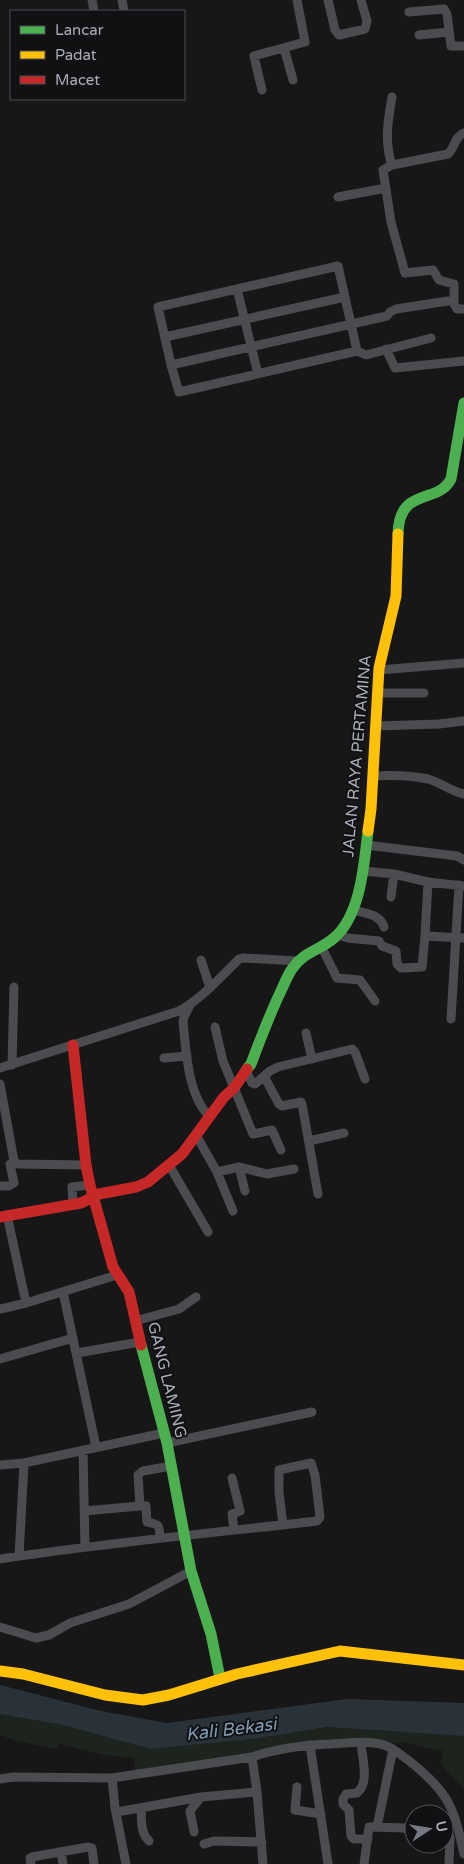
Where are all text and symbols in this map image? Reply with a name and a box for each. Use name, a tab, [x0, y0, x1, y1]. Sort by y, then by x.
legend	[10, 10, 185, 100]
text: Lancar	[55, 21, 104, 39]
text: Padat	[55, 46, 97, 64]
text: Macet	[55, 71, 100, 89]
street label: JALAN RAYA PERTAMINA	[338, 654, 376, 858]
street label: GANG LAMING	[143, 1320, 191, 1440]
water label: Kali Bekasi	[184, 1712, 280, 1745]
north arrow	[404, 1804, 454, 1854]
text: U	[432, 1819, 451, 1833]

